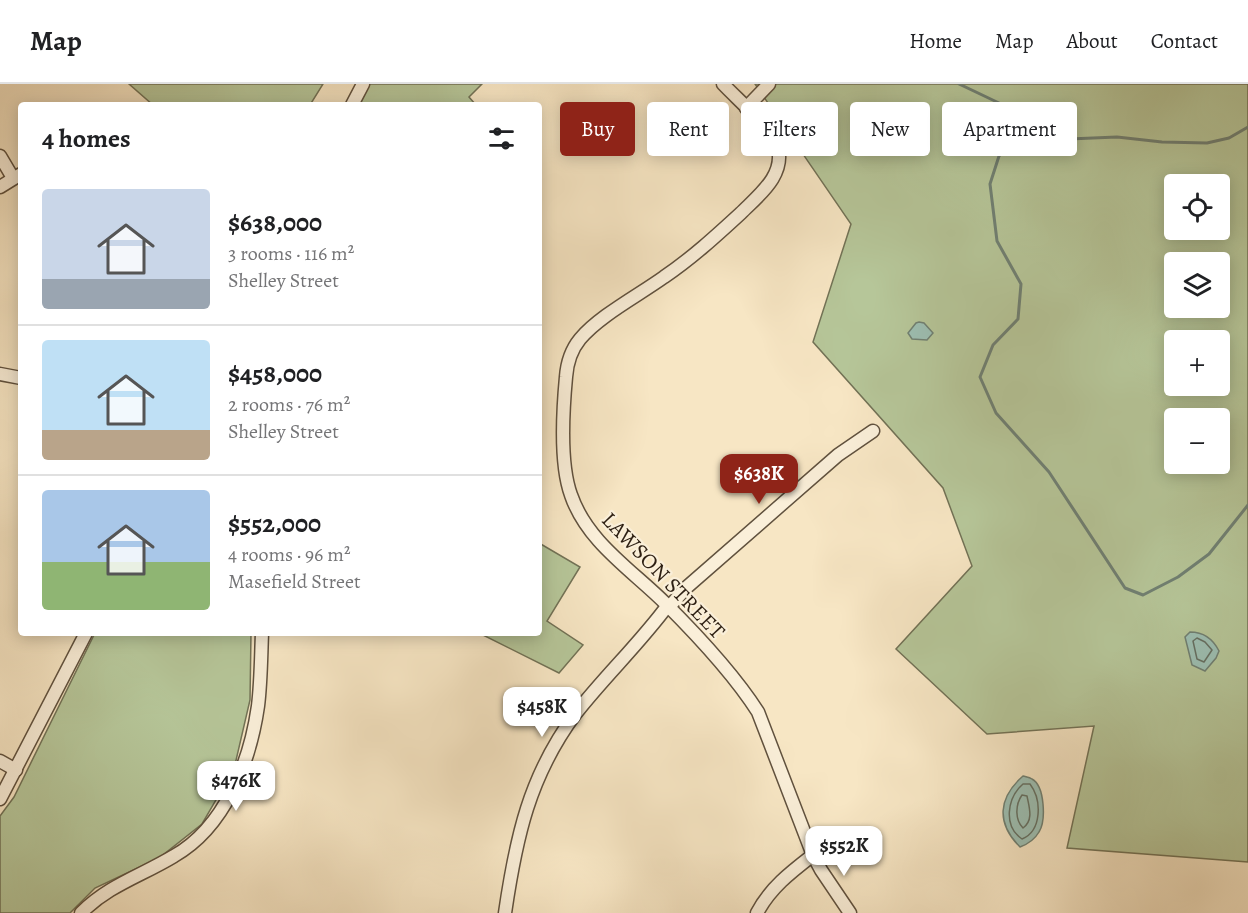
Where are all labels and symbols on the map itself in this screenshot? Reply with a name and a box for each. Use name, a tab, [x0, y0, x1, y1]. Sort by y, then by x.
pin: $638K	[717, 454, 801, 505]
street label: LAWSON STREET	[595, 506, 732, 646]
pin: $458K	[500, 687, 584, 738]
pin: $476K	[194, 761, 278, 812]
pin: $552K	[802, 826, 886, 877]

